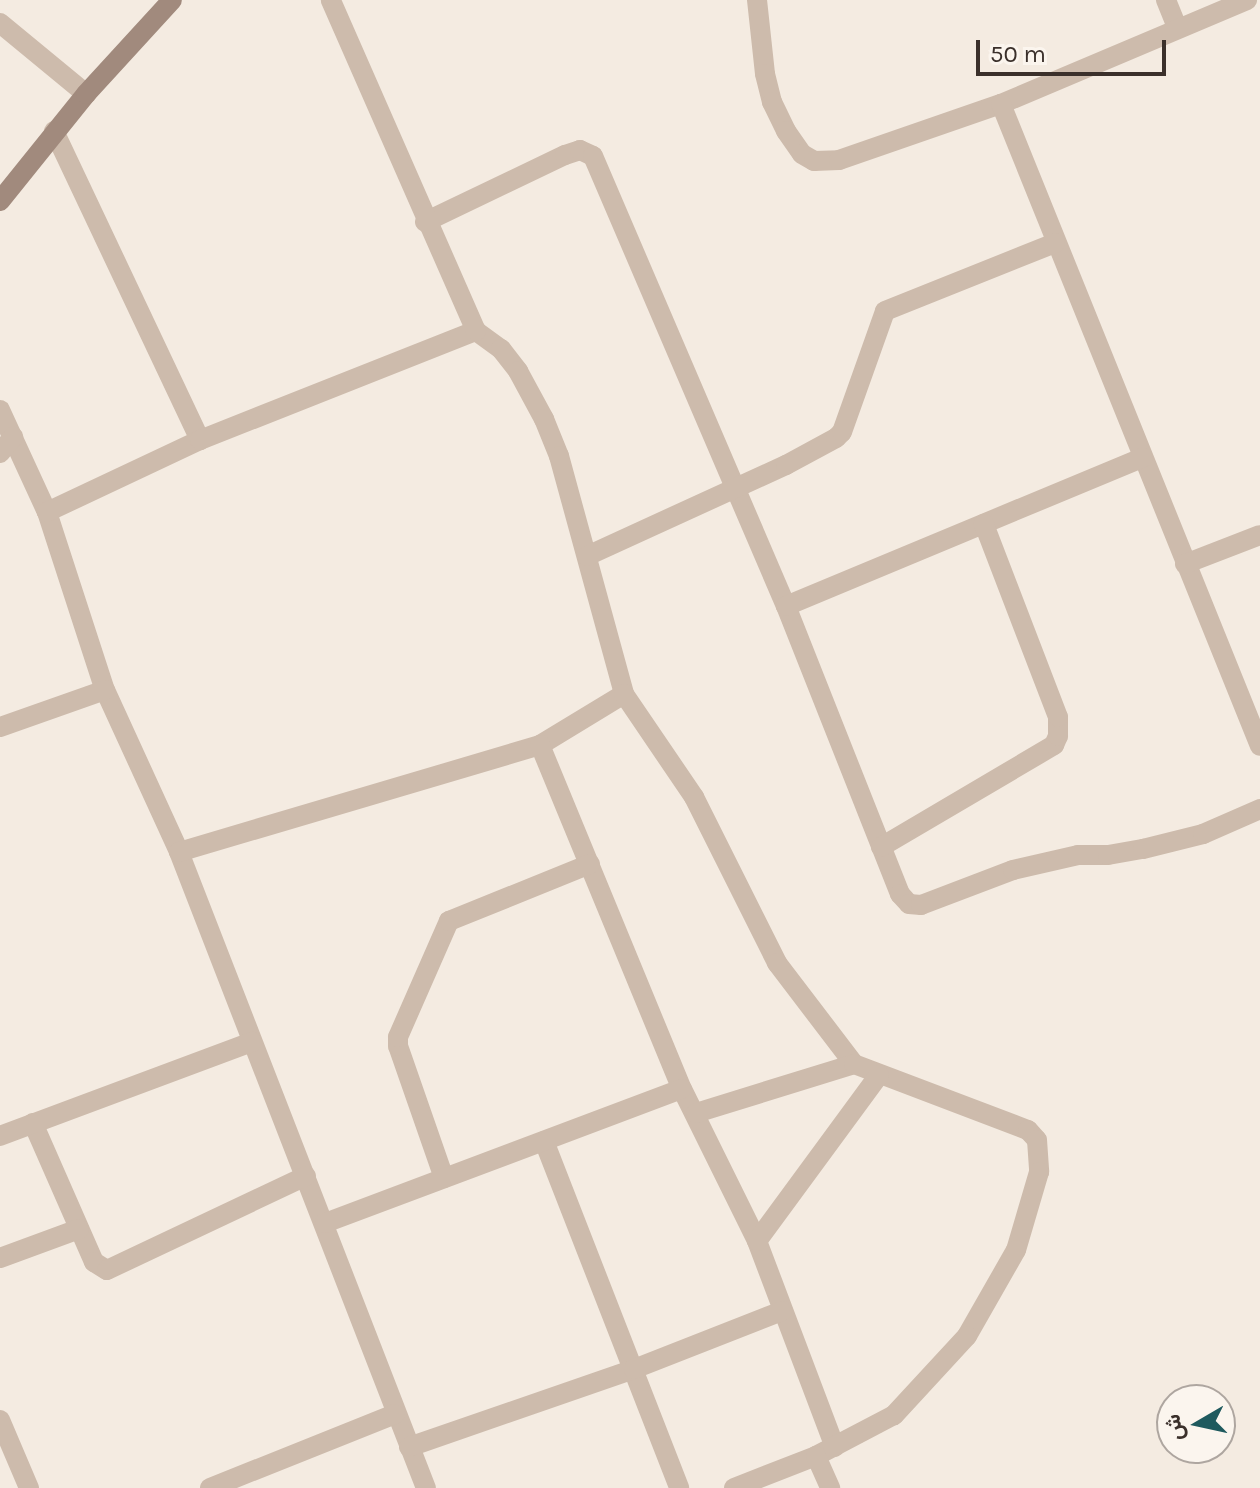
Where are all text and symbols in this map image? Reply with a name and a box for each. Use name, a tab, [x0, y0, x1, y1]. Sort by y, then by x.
scale bar	[980, 24, 1170, 74]
text: 50 m	[990, 40, 1046, 68]
north arrow	[1156, 1384, 1236, 1464]
text: ش	[1159, 1412, 1189, 1443]

